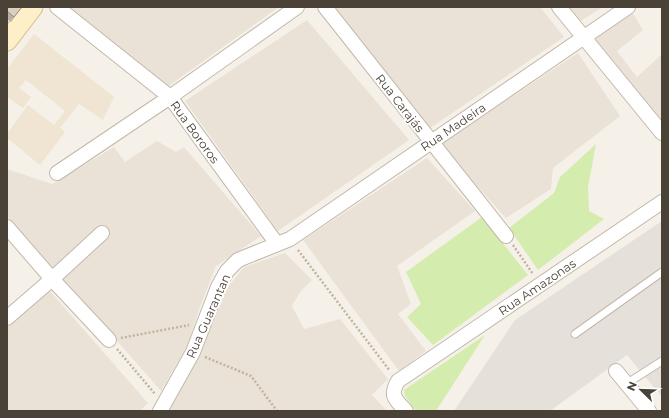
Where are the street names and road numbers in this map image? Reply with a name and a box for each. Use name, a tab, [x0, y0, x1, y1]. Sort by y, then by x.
street label: Rua Carajás	[373, 71, 428, 135]
street label: Rua Bororos	[167, 98, 223, 166]
street label: Rua Madeira	[417, 100, 489, 154]
street label: Rua Amazonas	[496, 256, 579, 318]
street label: Rua Guarantan	[183, 272, 233, 360]

